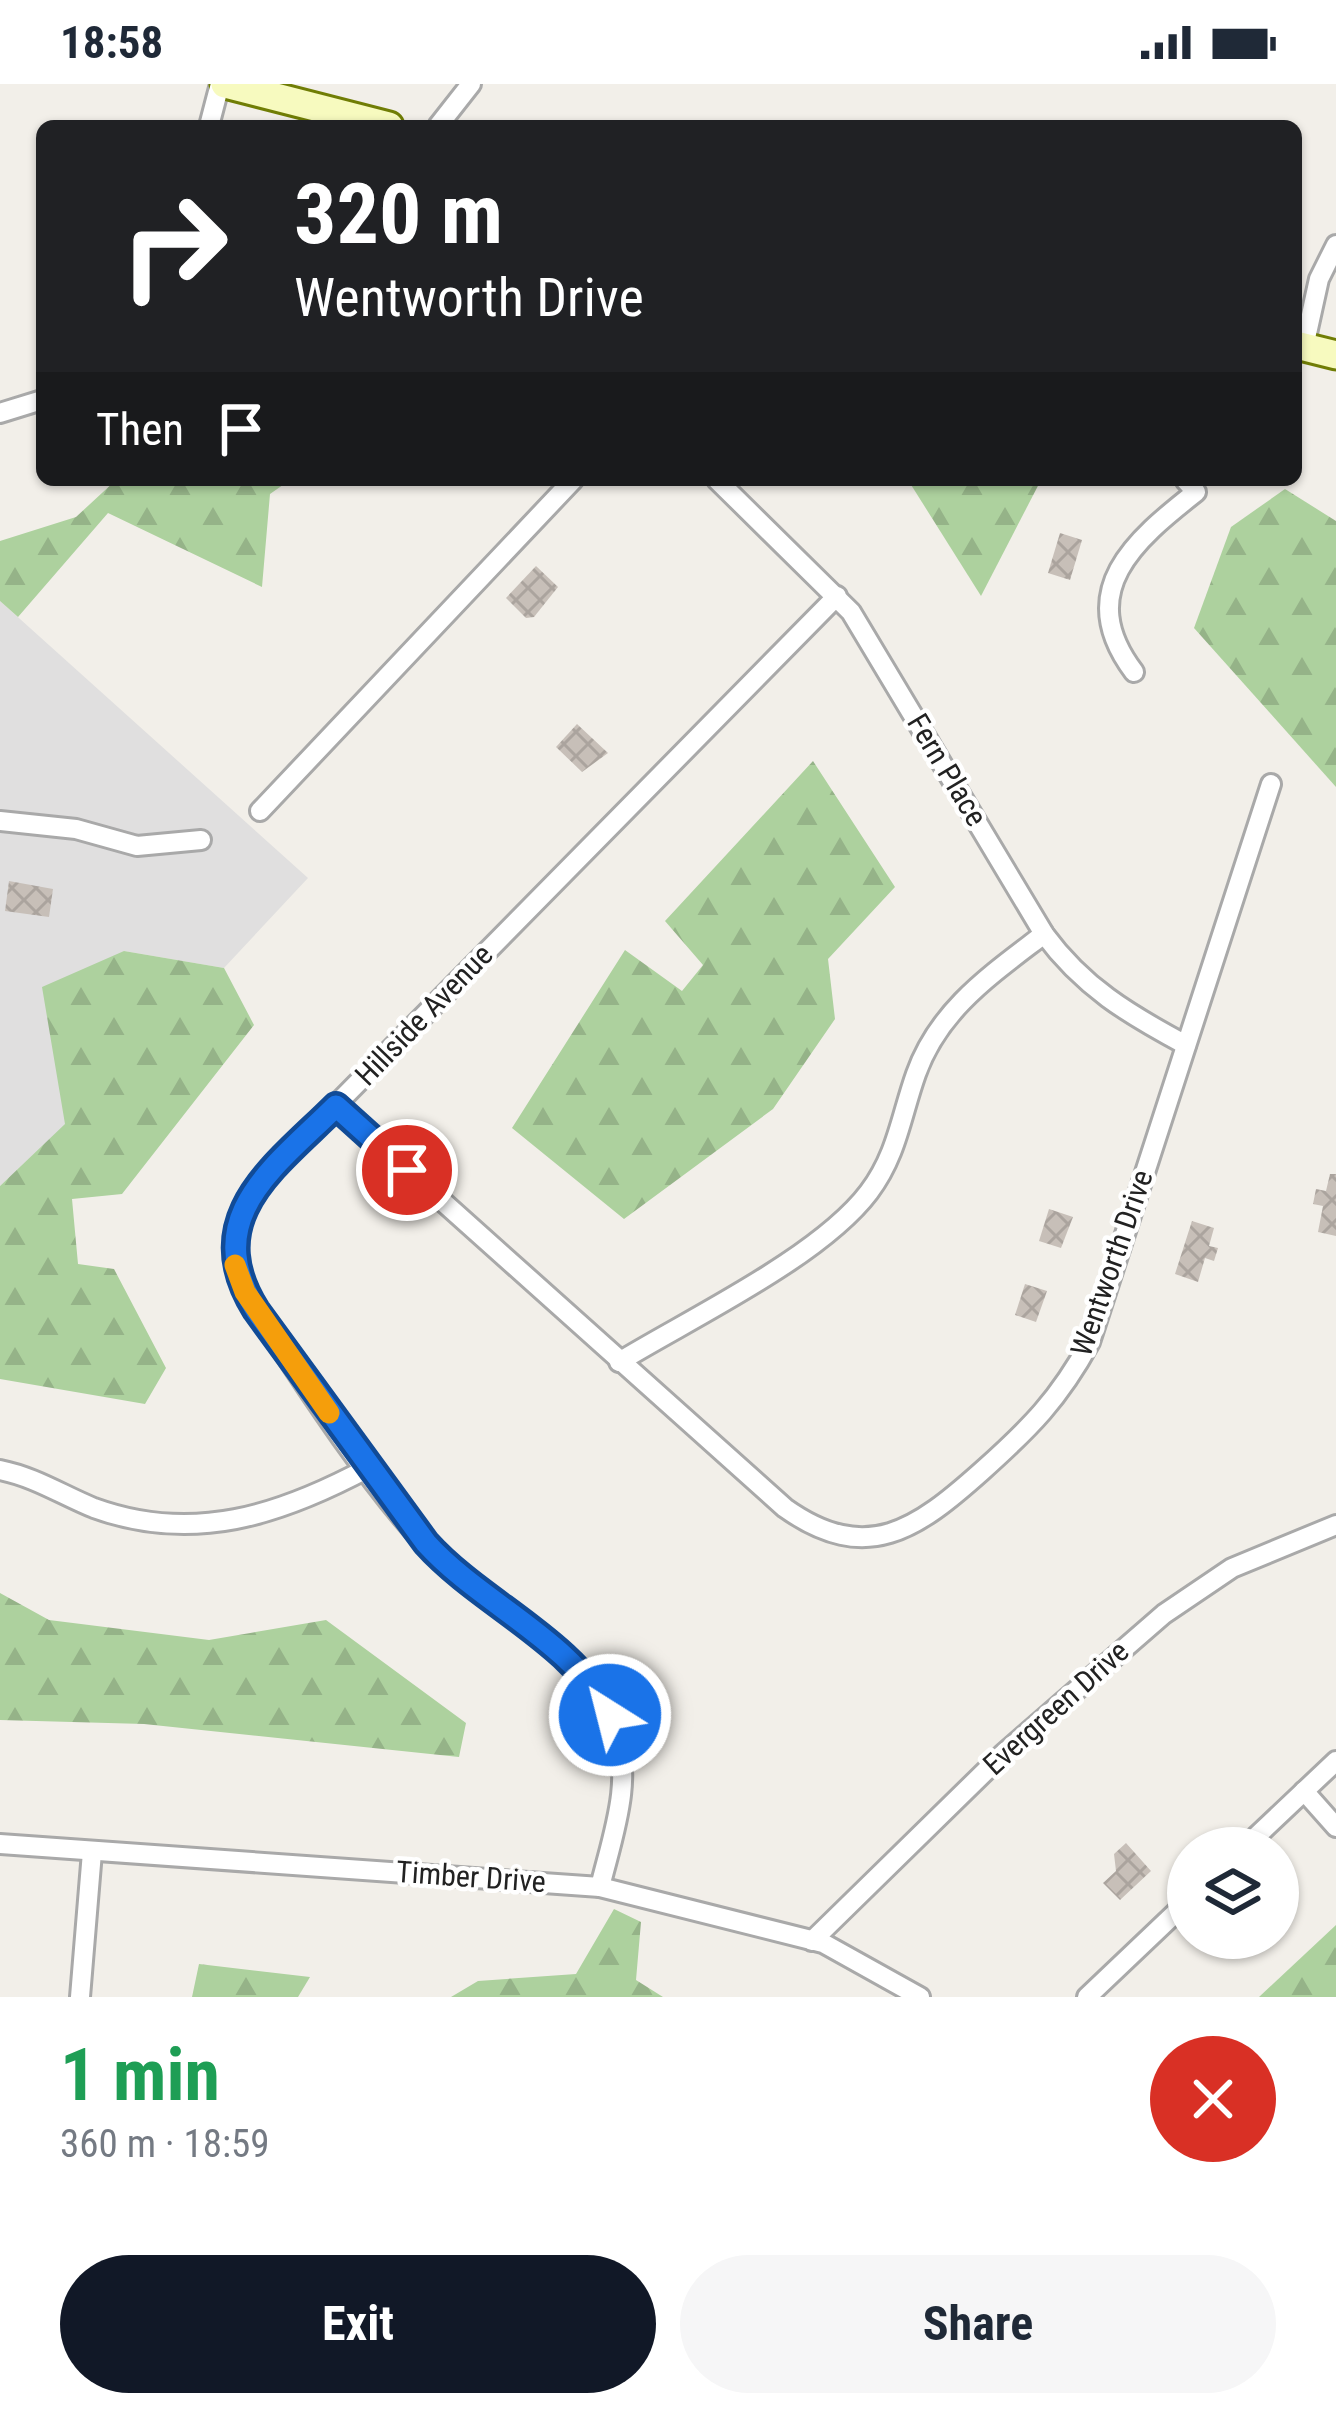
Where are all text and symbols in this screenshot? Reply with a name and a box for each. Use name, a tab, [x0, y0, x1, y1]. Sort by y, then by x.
text: 18:58	[60, 16, 163, 69]
text: 320 m	[294, 165, 503, 264]
icon: right	[96, 168, 252, 324]
text: Wentworth Drive	[294, 266, 644, 329]
icon: arrive	[208, 396, 274, 462]
text: Then	[96, 403, 184, 456]
street label: Fern Place	[900, 707, 995, 832]
street label: Hillside Avenue	[348, 937, 499, 1092]
pin	[356, 1119, 458, 1221]
icon: arrive	[374, 1137, 440, 1203]
street label: Wentworth Drive	[1063, 1165, 1160, 1360]
street label: Evergreen Drive	[976, 1633, 1135, 1782]
position arrow	[547, 1652, 673, 1778]
map controls	[1167, 1827, 1299, 1959]
button: layers	[1167, 1827, 1299, 1959]
street label: Timber Drive	[395, 1854, 547, 1899]
text: 1 min	[60, 2033, 220, 2118]
button: close	[1150, 2036, 1276, 2162]
text: 360 m · 18:59	[60, 2121, 270, 2167]
button: Exit	[60, 2255, 656, 2393]
button: Share	[680, 2255, 1276, 2393]

